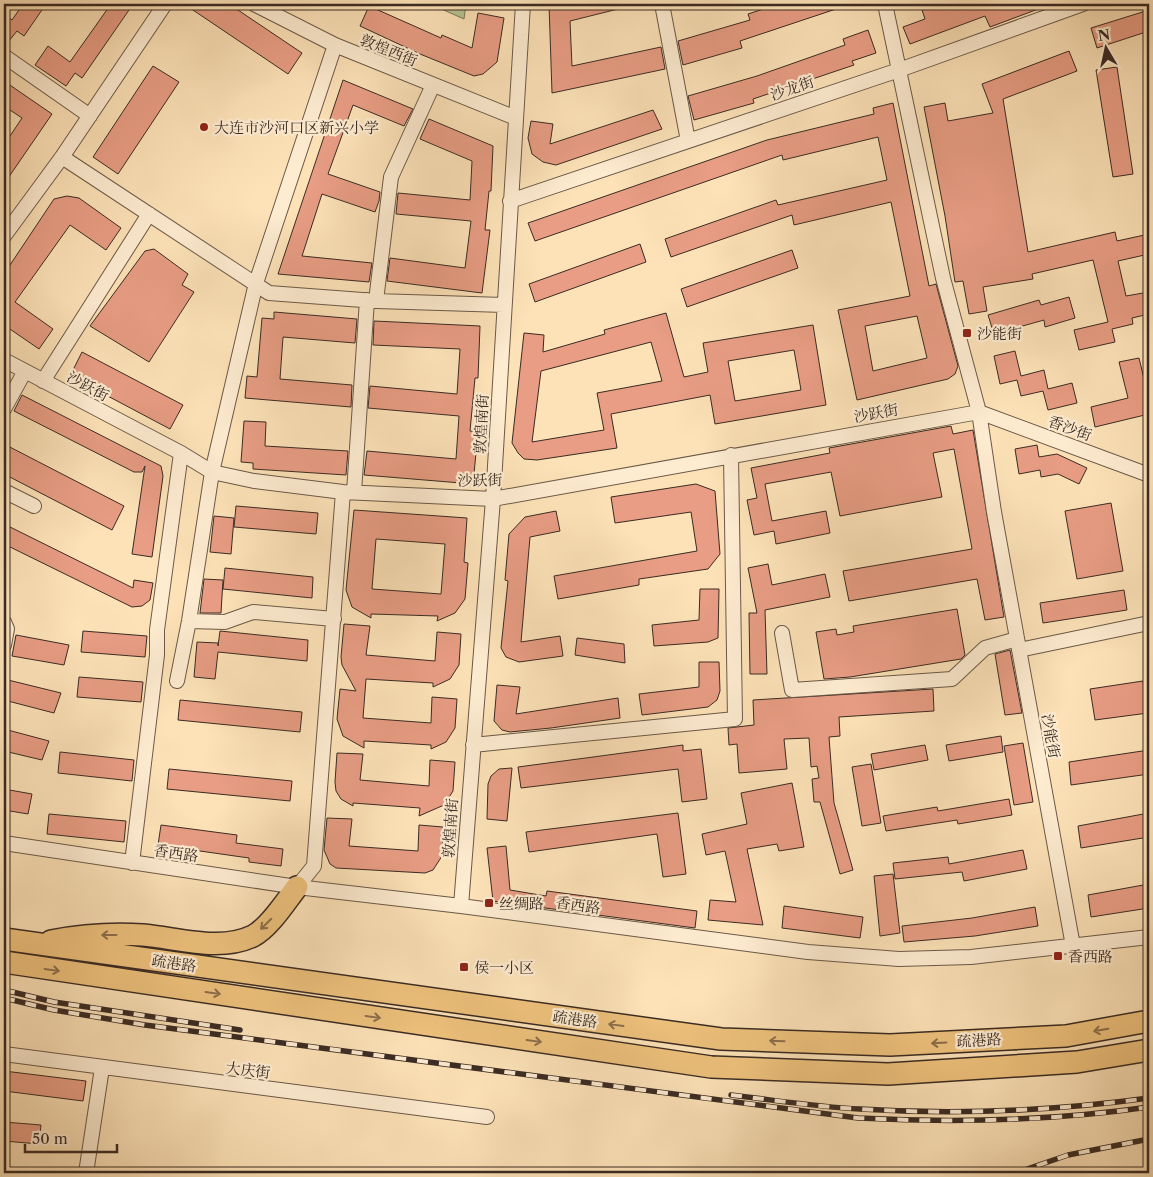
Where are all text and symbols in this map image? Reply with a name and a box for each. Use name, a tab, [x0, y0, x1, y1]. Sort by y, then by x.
north arrow	[1080, 22, 1130, 72]
text: N	[1097, 25, 1111, 45]
street label: 敦煌西街	[358, 30, 420, 70]
street label: 沙龙街	[768, 72, 816, 104]
place label: 大连市沙河口区新兴小学	[214, 118, 379, 137]
marker: 大连市沙河口区新兴小学	[198, 121, 210, 133]
place label: 沙能街	[977, 324, 1022, 343]
marker: 沙能街	[961, 327, 973, 339]
street label: 沙跃街	[64, 367, 112, 405]
street label: 敦煌南街	[470, 394, 492, 454]
street label: 沙跃街	[852, 400, 900, 426]
street label: 香沙街	[1046, 411, 1094, 445]
street label: 沙跃街	[457, 470, 503, 490]
street label: 沙能街	[1038, 712, 1064, 760]
street label: 敦煌南街	[438, 797, 462, 859]
street label: 香西路	[152, 840, 200, 866]
street label: 香西路	[554, 892, 602, 918]
place label: 丝绸路	[499, 894, 544, 913]
marker: 丝绸路	[483, 897, 495, 909]
one-way arrow	[259, 918, 272, 930]
one-way arrow	[102, 930, 118, 940]
place label: 香西路	[1068, 947, 1113, 966]
street label: 疏港路	[150, 950, 198, 976]
marker: 香西路	[1052, 950, 1064, 962]
place label: 侯一小区	[474, 958, 534, 977]
marker: 侯一小区	[458, 961, 470, 973]
one-way arrow	[43, 965, 59, 975]
one-way arrow	[204, 989, 220, 999]
street label: 疏港路	[551, 1006, 599, 1032]
one-way arrow	[365, 1012, 381, 1022]
one-way arrow	[608, 1020, 624, 1030]
one-way arrow	[1094, 1025, 1110, 1035]
street label: 疏港路	[956, 1029, 1002, 1051]
one-way arrow	[526, 1036, 542, 1046]
one-way arrow	[769, 1037, 785, 1046]
one-way arrow	[932, 1038, 948, 1047]
street label: 大庆街	[225, 1058, 271, 1082]
scale bar	[25, 1122, 118, 1154]
text: 50 m	[32, 1129, 68, 1148]

